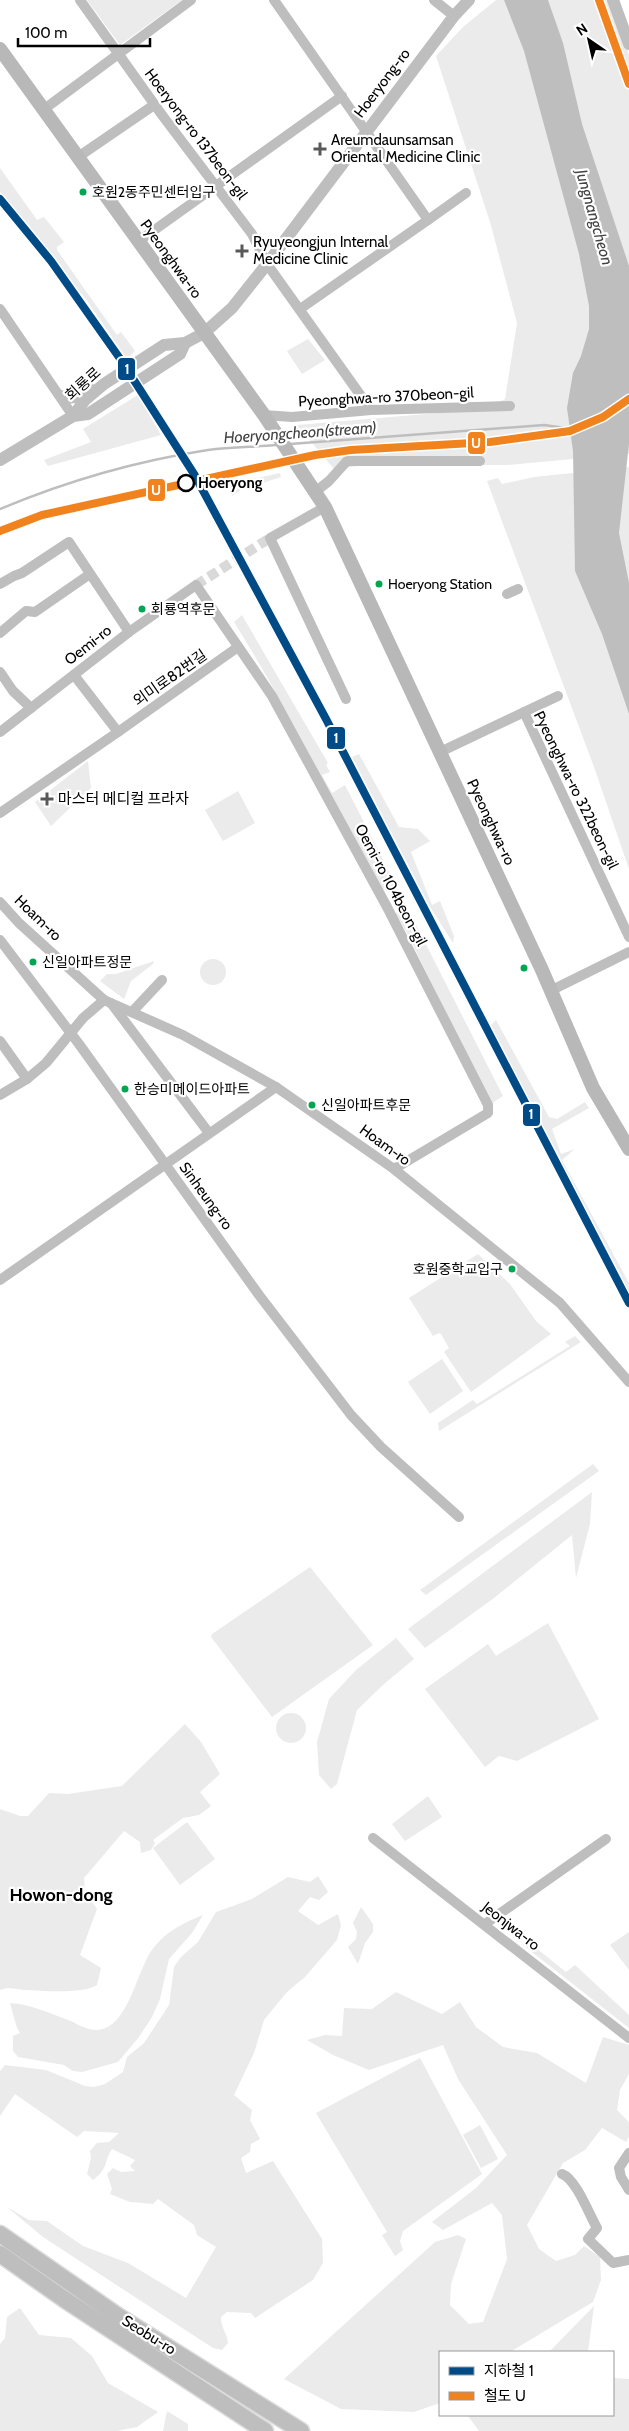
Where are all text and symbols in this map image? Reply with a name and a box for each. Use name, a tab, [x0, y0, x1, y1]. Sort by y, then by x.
scale bar	[18, 15, 150, 47]
north arrow	[564, 15, 614, 65]
text: N	[573, 19, 591, 39]
text: 100 m	[25, 24, 67, 42]
street label: Hoeryong-ro	[350, 45, 414, 121]
street label: Hoeryong-ro 137beon-gil	[141, 65, 251, 203]
place label: Areumdaunsamsan Oriental Medicine Clinic	[331, 131, 481, 166]
marker: Areumdaunsamsan Oriental Medicine Clinic	[313, 142, 327, 156]
water label: Jungnangcheon	[571, 165, 617, 267]
place label: 호원2동주민센터입구	[92, 183, 215, 201]
marker: 호원2동주민센터입구	[78, 187, 88, 197]
street label: Pyeonghwa-ro	[136, 216, 206, 302]
place label: Ryuyeongjun Internal Medicine Clinic	[253, 233, 389, 268]
marker: Ryuyeongjun Internal Medicine Clinic	[235, 244, 249, 258]
line badge: 1	[117, 357, 136, 381]
text: 1	[124, 360, 130, 378]
street label: 회룡로	[62, 363, 104, 405]
street label: Pyeonghwa-ro 370beon-gil	[298, 383, 475, 411]
water label: Hoeryongcheon(stream)	[223, 418, 377, 447]
line badge: U	[467, 431, 486, 455]
text: U	[471, 434, 481, 452]
marker: Hoeryong	[177, 474, 195, 492]
place label: Hoeryong	[198, 474, 263, 492]
line badge: U	[147, 478, 166, 502]
text: U	[151, 481, 161, 499]
place label: Hoeryong Station	[388, 575, 492, 593]
marker: Hoeryong Station	[374, 579, 384, 589]
place label: 회룡역후문	[151, 600, 216, 618]
marker: 회룡역후문	[137, 604, 147, 614]
street label: Oemi-ro	[61, 621, 115, 669]
street label: 외미로82번길	[130, 646, 210, 710]
street label: Pyeonghwa-ro 322beon-gil	[530, 708, 622, 872]
line badge: 1	[326, 726, 346, 750]
text: 1	[333, 729, 339, 747]
street label: Pyeonghwa-ro	[463, 776, 519, 868]
place label: 마스터 메디컬 프라자	[58, 790, 189, 808]
marker: 마스터 메디컬 프라자	[40, 792, 54, 806]
street label: Oemi-ro 104beon-gil	[351, 821, 431, 949]
street label: Hoam-ro	[11, 891, 65, 945]
place label: 신일아파트정문	[42, 953, 132, 971]
marker: 신일아파트정문	[28, 957, 38, 967]
unlabelled marker	[519, 963, 529, 973]
place label: 한승미메이드아파트	[134, 1080, 250, 1098]
marker: 한승미메이드아파트	[120, 1084, 130, 1094]
place label: 신일아파트후문	[321, 1096, 411, 1114]
marker: 신일아파트후문	[307, 1100, 317, 1110]
line badge: 1	[522, 1103, 541, 1127]
text: 1	[528, 1105, 534, 1123]
street label: Hoam-ro	[356, 1121, 414, 1169]
street label: Sinheung-ro	[176, 1159, 236, 1233]
place label: 호원중학교입구	[413, 1260, 503, 1278]
marker: 호원중학교입구	[507, 1264, 517, 1274]
district label: Howon-dong	[9, 1884, 113, 1906]
street label: Jeonjwa-ro	[478, 1897, 543, 1954]
street label: Seobu-ro	[119, 2311, 179, 2359]
legend	[439, 2351, 614, 2416]
text: 지하철 1	[484, 2362, 534, 2380]
text: 철도 U	[484, 2387, 526, 2405]

